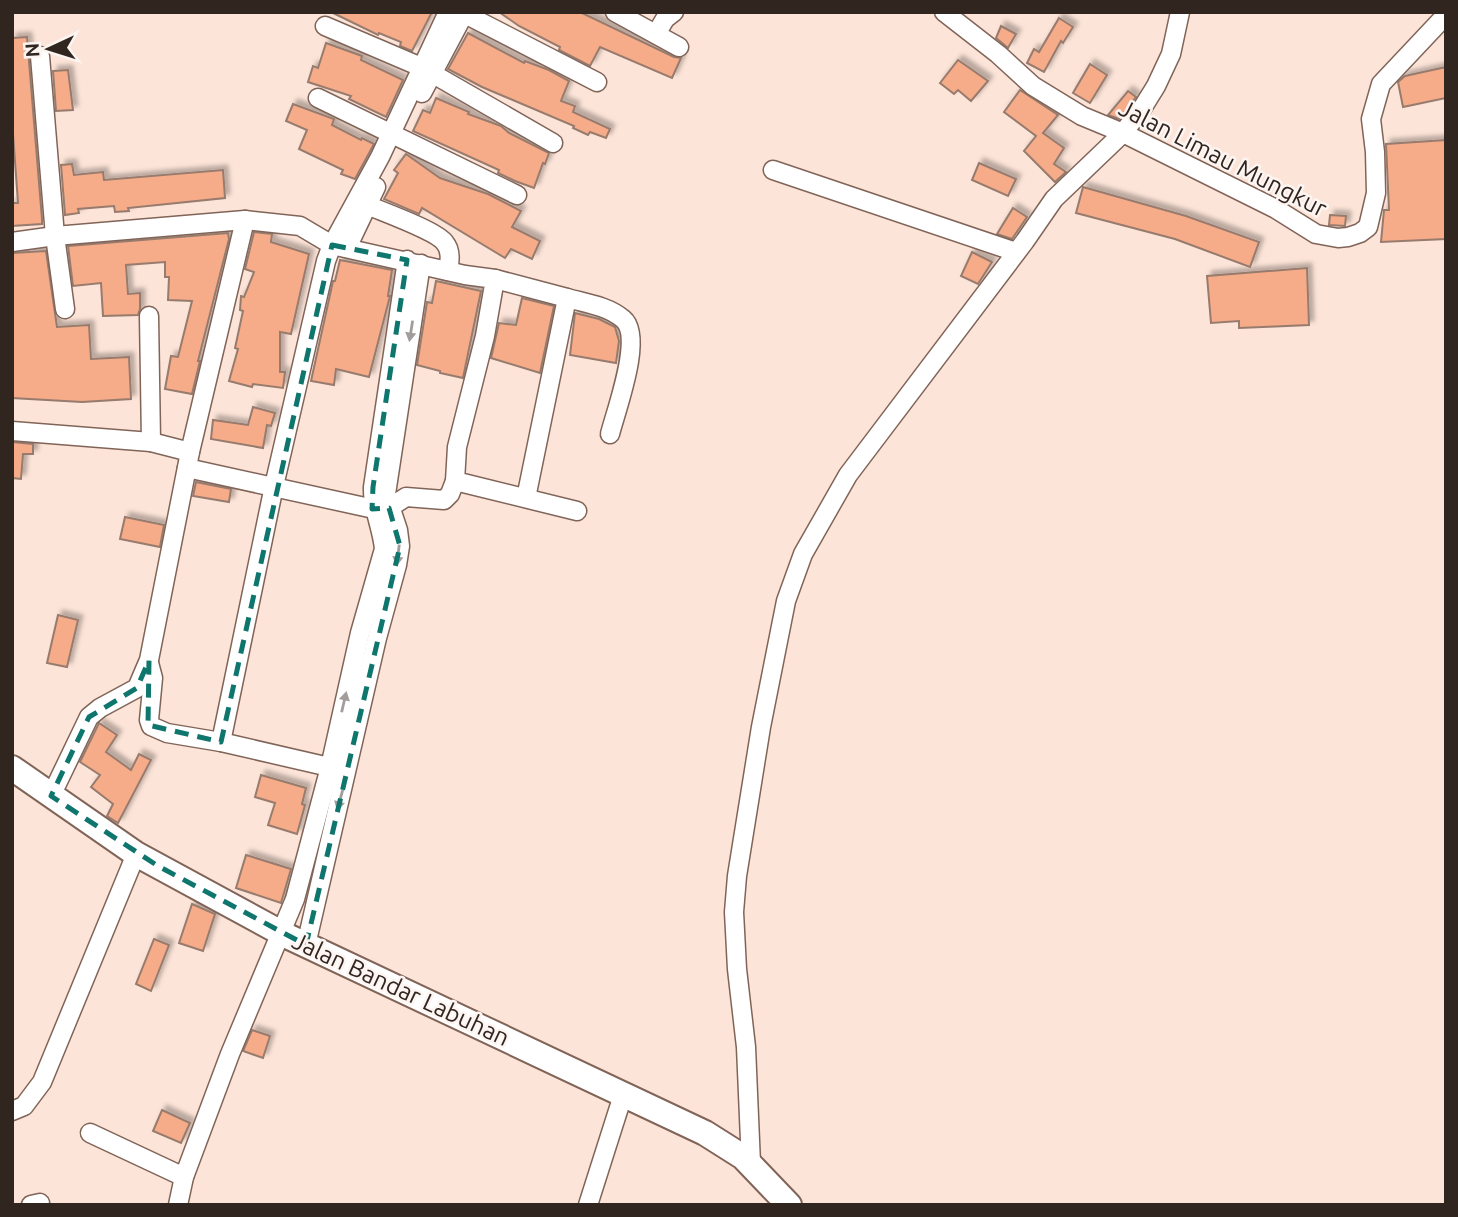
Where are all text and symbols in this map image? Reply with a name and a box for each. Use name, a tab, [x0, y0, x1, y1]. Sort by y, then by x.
north arrow	[14, 14, 84, 84]
text: N	[21, 42, 44, 58]
street label: Jalan Limau Mungkur	[1115, 94, 1331, 222]
one-way arrow	[405, 321, 416, 343]
one-way arrow	[393, 544, 404, 566]
one-way arrow	[339, 691, 350, 713]
one-way arrow	[334, 789, 345, 811]
street label: Jalan Bandar Labuhan	[288, 927, 514, 1051]

